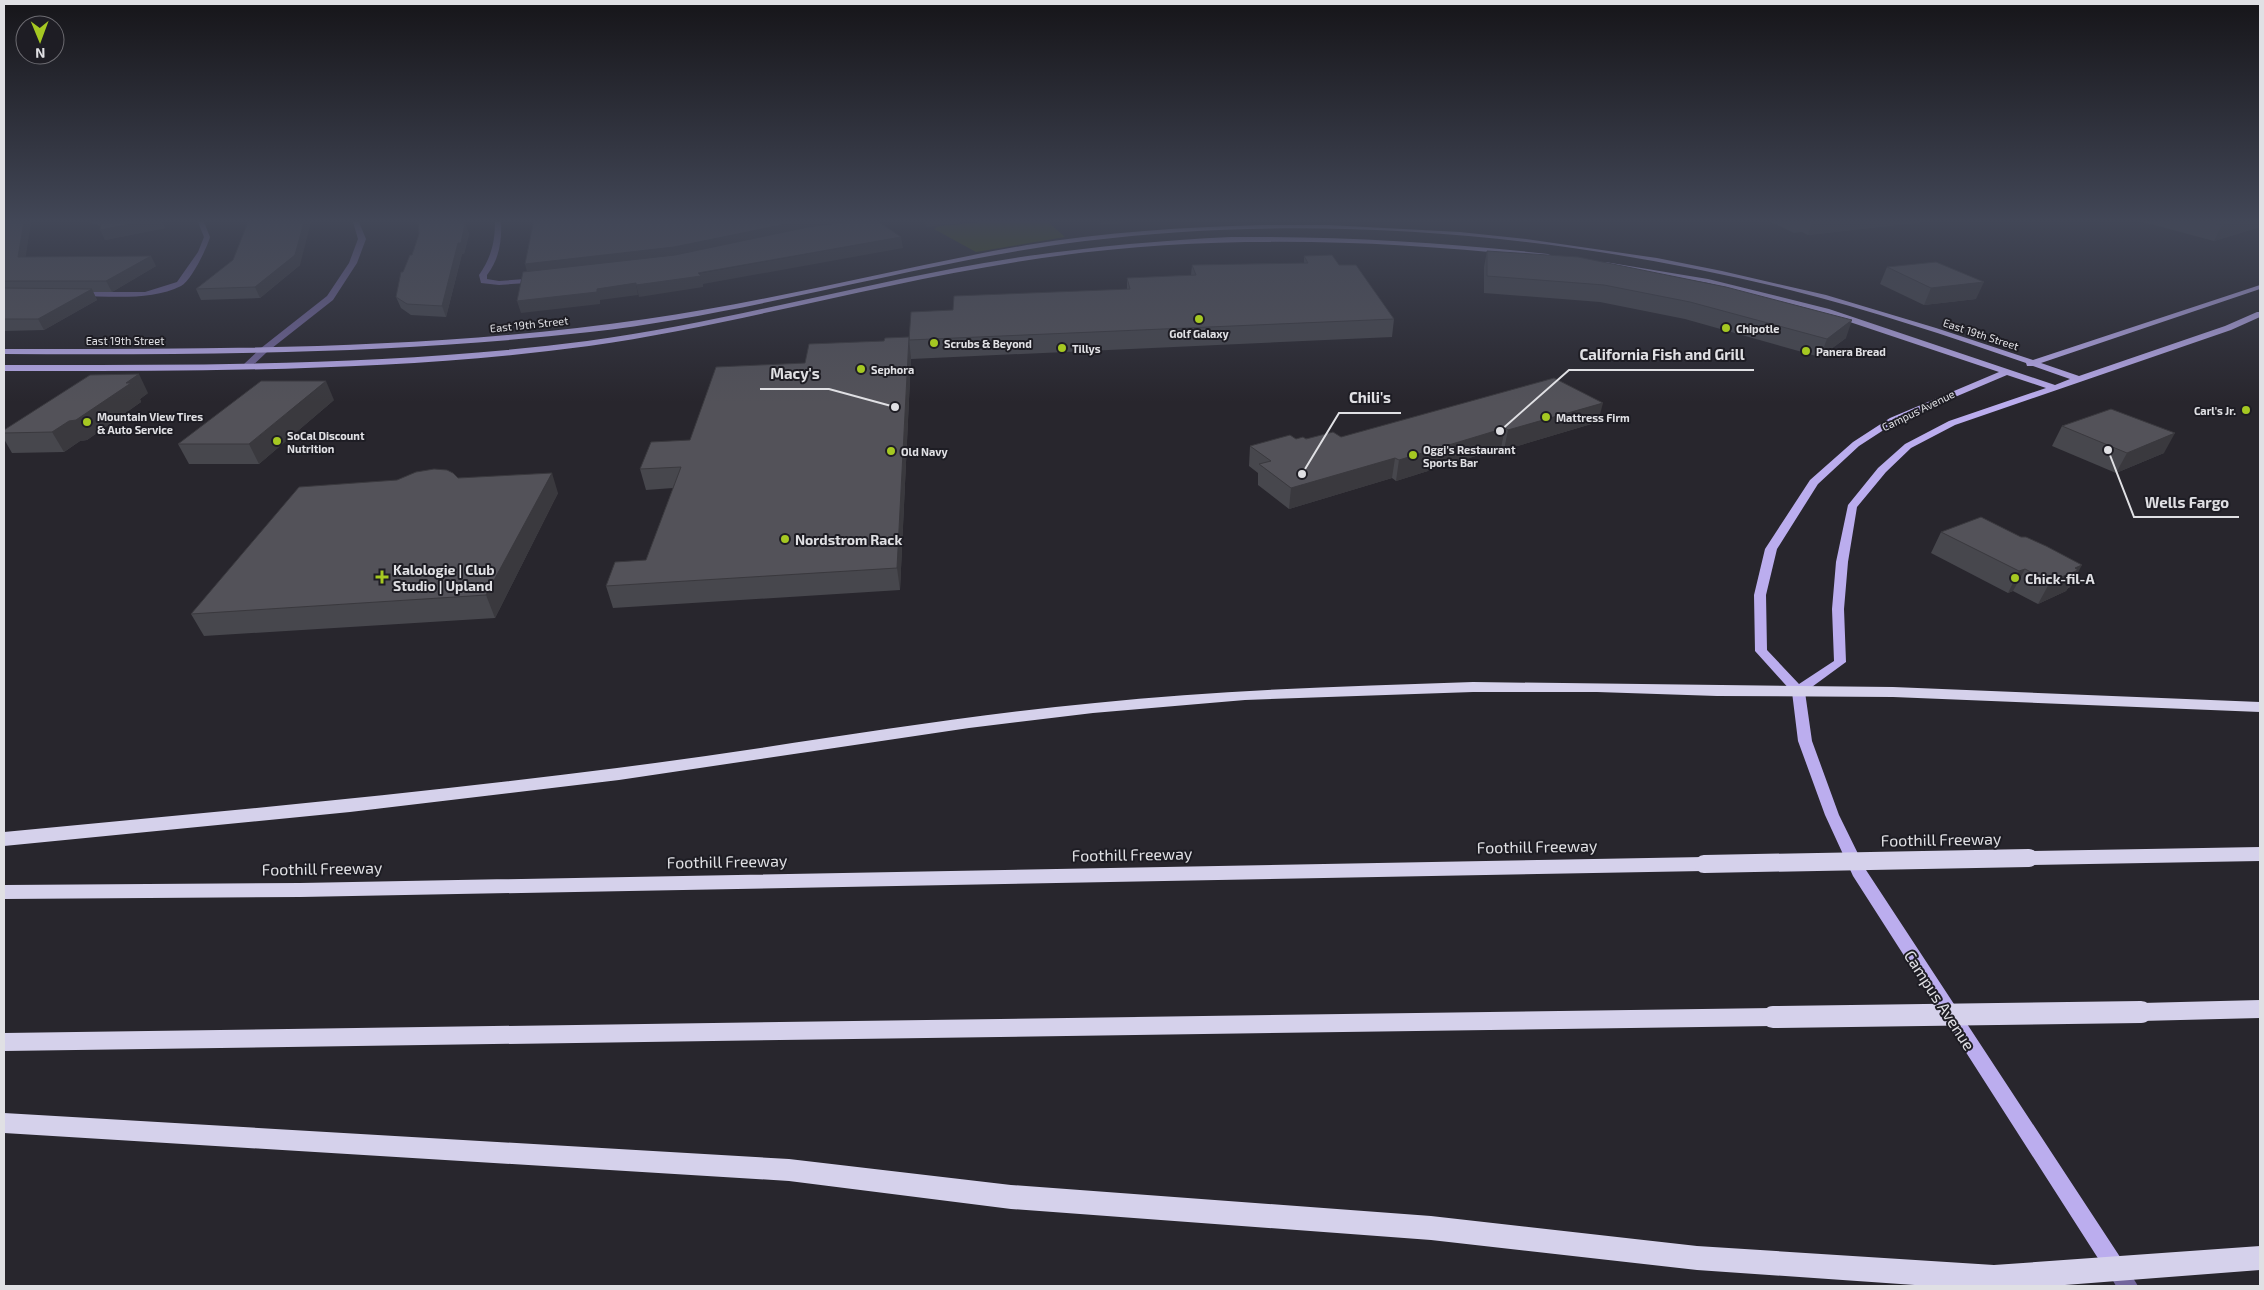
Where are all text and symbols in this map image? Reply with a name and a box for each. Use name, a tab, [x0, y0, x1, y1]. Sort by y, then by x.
north arrow	[15, 15, 65, 65]
text: N	[35, 45, 45, 62]
street label: East 19th Street	[489, 313, 569, 335]
marker: Golf Galaxy	[1193, 313, 1205, 325]
street label: East 19th Street	[1942, 316, 2020, 352]
marker: Chipotle	[1720, 322, 1732, 334]
place label: Chipotle	[1736, 322, 1780, 335]
place label: Golf Galaxy	[1169, 327, 1230, 341]
street label: East 19th Street	[86, 334, 164, 347]
marker: Scrubs & Beyond	[928, 337, 940, 349]
place label: Scrubs & Beyond	[944, 337, 1032, 351]
callout: California Fish and Grill	[1569, 340, 1754, 370]
marker: Tillys	[1056, 342, 1068, 354]
place label: Tillys	[1072, 342, 1101, 356]
text: California Fish and Grill	[1579, 345, 1745, 363]
marker: Panera Bread	[1800, 345, 1812, 357]
place label: Panera Bread	[1816, 345, 1886, 358]
callout: Macy's	[760, 359, 829, 389]
marker: Sephora	[855, 363, 867, 375]
place label: Sephora	[871, 363, 914, 376]
text: Macy's	[770, 364, 820, 383]
callout: Chili's	[1339, 383, 1401, 413]
street label: Campus Avenue	[1880, 387, 1957, 433]
text: Chili's	[1349, 388, 1391, 406]
place label: Carl's Jr.	[2194, 404, 2236, 417]
marker: Carl's Jr.	[2240, 404, 2252, 416]
place label: Mountain View Tires & Auto Service	[97, 410, 203, 436]
marker: Mattress Firm	[1540, 411, 1552, 423]
place label: Mattress Firm	[1556, 411, 1630, 424]
marker: Mountain View Tires & Auto Service	[81, 416, 93, 428]
place label: SoCal Discount Nutrition	[287, 429, 365, 455]
marker: SoCal Discount Nutrition	[271, 435, 283, 447]
place label: Oggi's Restaurant Sports Bar	[1423, 443, 1516, 469]
marker: Old Navy	[885, 445, 897, 457]
place label: Old Navy	[901, 445, 949, 459]
marker: Oggi's Restaurant Sports Bar	[1407, 449, 1419, 461]
callout: Wells Fargo	[2134, 487, 2239, 517]
text: Wells Fargo	[2145, 493, 2229, 511]
place label: Nordstrom Rack	[795, 531, 902, 548]
marker: Nordstrom Rack	[779, 533, 791, 545]
place label: Kalologie | Club Studio | Upland	[393, 561, 495, 594]
marker: Kalologie | Club Studio | Upland	[375, 570, 389, 584]
place label: Chick-fil-A	[2025, 570, 2095, 587]
marker: Chick-fil-A	[2009, 572, 2021, 584]
street label: Foothill Freeway	[1880, 828, 2002, 850]
street label: Foothill Freeway	[1476, 835, 1598, 857]
street label: Foothill Freeway	[1071, 843, 1193, 865]
street label: Foothill Freeway	[666, 850, 788, 872]
street label: Foothill Freeway	[261, 857, 383, 879]
street label: Campus Avenue	[1901, 946, 1979, 1054]

